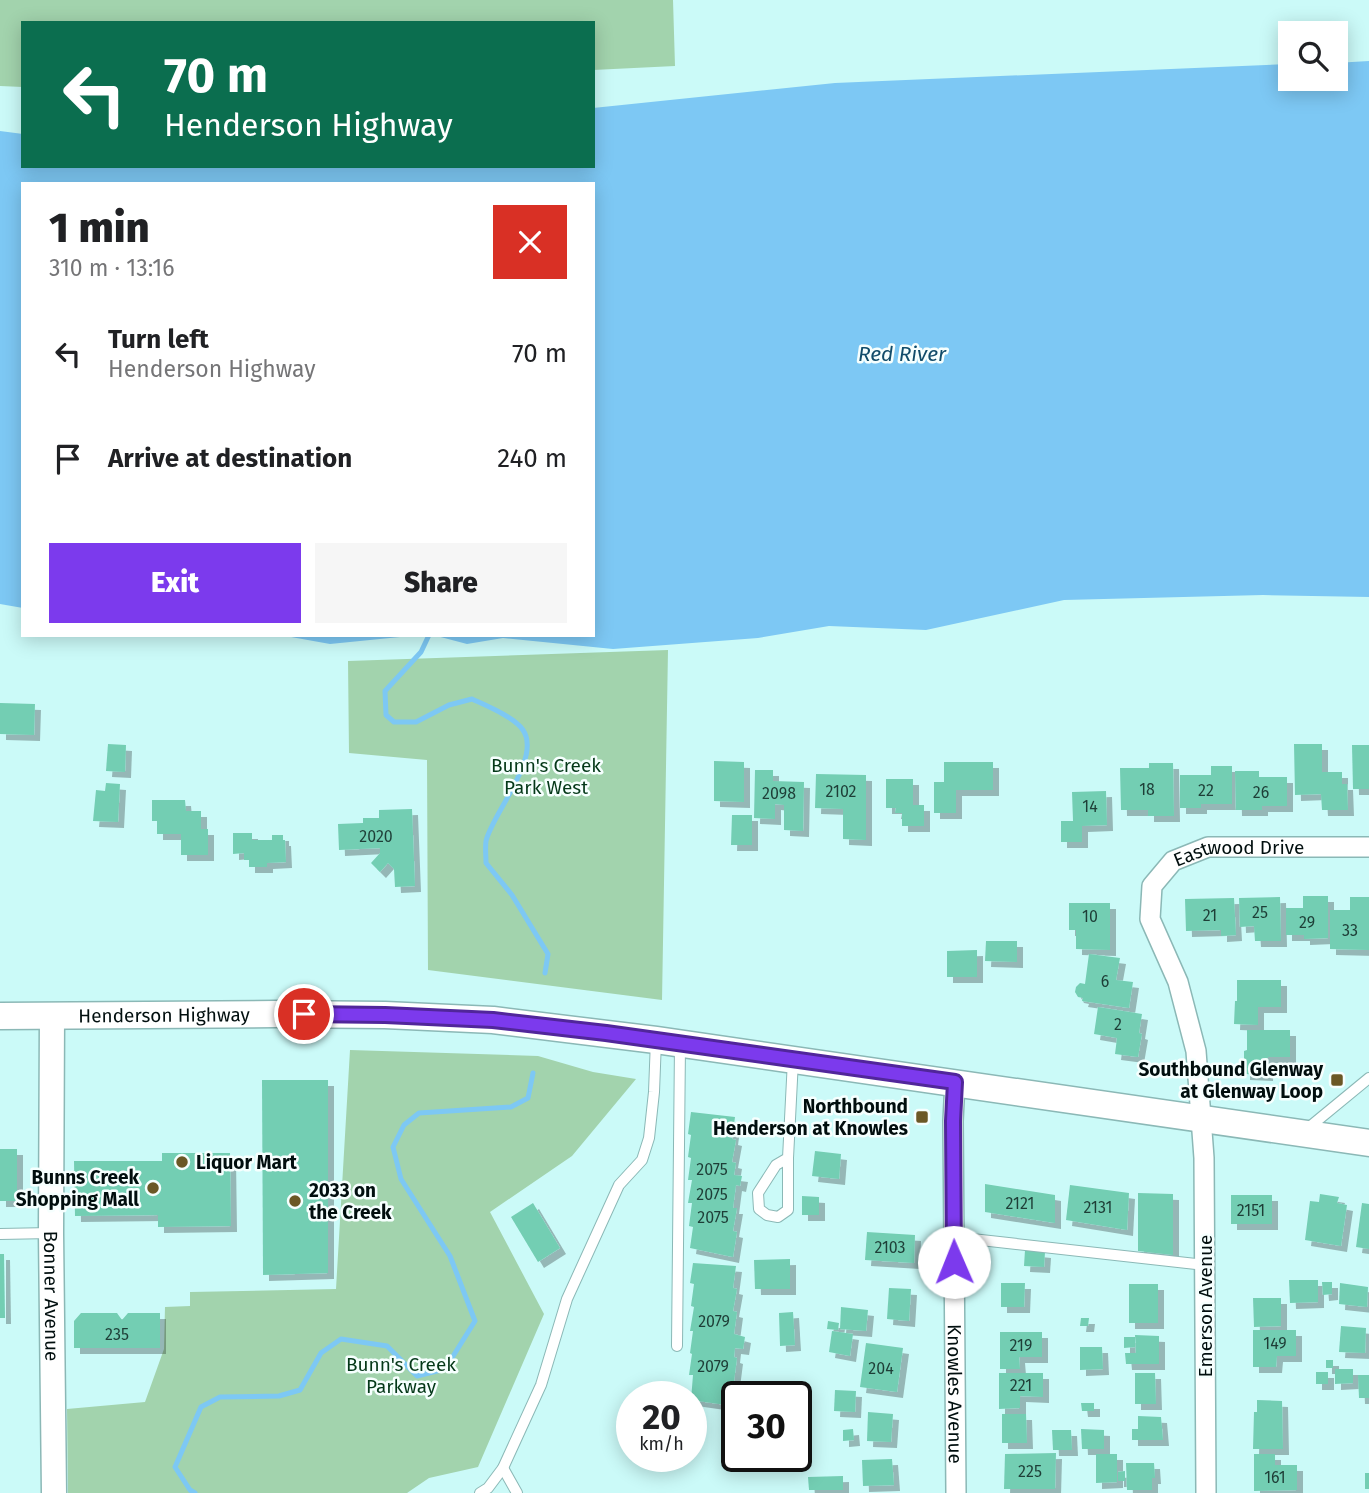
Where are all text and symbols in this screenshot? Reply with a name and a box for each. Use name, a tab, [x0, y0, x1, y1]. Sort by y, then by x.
map controls	[1278, 21, 1348, 91]
button: search	[1278, 21, 1348, 91]
text: 70 m	[164, 46, 268, 105]
icon: left	[49, 49, 140, 140]
text: Henderson Highway	[164, 106, 453, 144]
text: 1 min	[49, 203, 150, 253]
button: close	[493, 205, 567, 279]
text: 310 m · 13:16	[49, 254, 174, 282]
text: Turn left	[108, 324, 209, 355]
icon: left	[49, 335, 87, 373]
text: 70 m	[512, 338, 567, 369]
water label: Red River	[858, 341, 947, 367]
text: Henderson Highway	[108, 355, 315, 383]
icon: arrive	[49, 440, 87, 478]
text: Arrive at destination	[108, 443, 352, 474]
text: 240 m	[497, 443, 567, 474]
button: Exit	[49, 543, 301, 623]
button: Share	[315, 543, 567, 623]
park label: Bunn's Creek Park West	[491, 754, 601, 799]
house number: 18	[1139, 780, 1155, 799]
house number: 22	[1198, 781, 1214, 800]
house number: 2102	[825, 782, 857, 801]
house number: 26	[1253, 783, 1269, 802]
house number: 2098	[762, 784, 796, 803]
house number: 14	[1082, 797, 1098, 816]
house number: 2020	[359, 827, 393, 846]
street label: Eastwood Drive	[1170, 836, 1304, 872]
house number: 25	[1252, 903, 1268, 922]
house number: 21	[1203, 906, 1217, 925]
house number: 10	[1082, 907, 1098, 926]
house number: 29	[1299, 913, 1315, 932]
house number: 33	[1342, 921, 1358, 940]
house number: 6	[1101, 972, 1109, 991]
pin	[274, 984, 334, 1044]
icon: arrive	[285, 995, 323, 1033]
street label: Henderson Highway	[78, 1003, 250, 1027]
house number: 2	[1114, 1015, 1122, 1034]
place label: Southbound Glenway at Glenway Loop	[1139, 1058, 1323, 1103]
marker: Southbound Glenway at Glenway Loop	[1329, 1072, 1345, 1088]
place label: Northbound Henderson at Knowles	[713, 1095, 908, 1140]
marker: Northbound Henderson at Knowles	[914, 1109, 930, 1125]
place label: Liquor Mart	[196, 1151, 298, 1174]
marker: Liquor Mart	[174, 1154, 190, 1170]
house number: 2075	[696, 1160, 728, 1179]
place label: Bunns Creek Shopping Mall	[16, 1166, 139, 1211]
place label: 2033 on the Creek	[309, 1179, 392, 1224]
marker: Bunns Creek Shopping Mall	[145, 1180, 161, 1196]
house number: 2075	[696, 1185, 728, 1204]
marker: 2033 on the Creek	[287, 1193, 303, 1209]
house number: 2121	[1006, 1194, 1034, 1213]
house number: 2131	[1084, 1198, 1112, 1217]
house number: 2151	[1237, 1201, 1265, 1220]
house number: 2075	[697, 1208, 729, 1227]
position arrow	[917, 1225, 991, 1299]
street label: Bonner Avenue	[39, 1230, 63, 1362]
street label: Emerson Avenue	[1194, 1235, 1217, 1377]
house number: 2103	[874, 1238, 906, 1257]
house number: 2079	[698, 1312, 730, 1331]
street label: Knowles Avenue	[943, 1324, 967, 1464]
house number: 235	[105, 1325, 129, 1344]
house number: 149	[1263, 1334, 1287, 1353]
house number: 219	[1010, 1336, 1032, 1355]
park label: Bunn's Creek Parkway	[346, 1353, 456, 1398]
house number: 2079	[697, 1357, 729, 1376]
house number: 204	[868, 1359, 894, 1378]
house number: 221	[1010, 1376, 1032, 1395]
speed limit sign: 30	[721, 1381, 812, 1472]
text: 20	[642, 1396, 681, 1438]
text: km/h	[639, 1433, 684, 1455]
house number: 225	[1018, 1462, 1042, 1481]
house number: 161	[1264, 1468, 1286, 1487]

